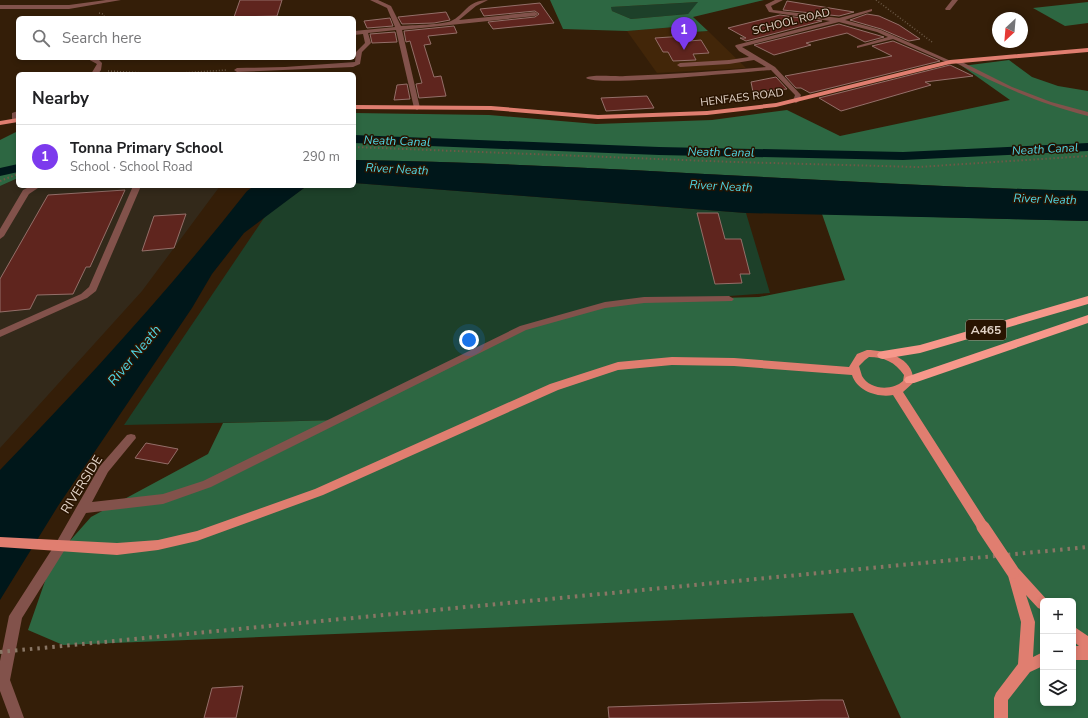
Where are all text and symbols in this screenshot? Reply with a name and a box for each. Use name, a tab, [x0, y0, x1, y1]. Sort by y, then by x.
street label: SCHOOL ROAD	[750, 5, 832, 38]
north arrow	[992, 12, 1028, 48]
search box	[16, 16, 356, 60]
pin: 1	[671, 17, 697, 50]
icon: search	[30, 27, 52, 49]
text: Search here	[62, 28, 142, 48]
street label: HENFAES ROAD	[699, 85, 785, 110]
text: Nearby	[32, 87, 89, 110]
water label: Neath Canal	[363, 132, 431, 150]
text: Tonna Primary School	[70, 138, 223, 158]
water label: Neath Canal	[1011, 139, 1079, 159]
water label: Neath Canal	[688, 143, 755, 161]
text: 1	[41, 148, 49, 166]
text: 290 m	[302, 148, 340, 166]
text: School · School Road	[70, 158, 193, 176]
water label: River Neath	[365, 159, 429, 179]
water label: River Neath	[689, 176, 753, 196]
water label: River Neath	[1013, 190, 1077, 208]
road number: A465	[966, 320, 1006, 340]
water label: River Neath	[103, 321, 165, 390]
your location	[459, 330, 479, 350]
street label: RIVERSIDE	[57, 452, 107, 517]
map controls	[1040, 598, 1076, 706]
button: +	[1040, 598, 1076, 634]
button: −	[1040, 634, 1076, 670]
button: layers	[1040, 670, 1076, 706]

